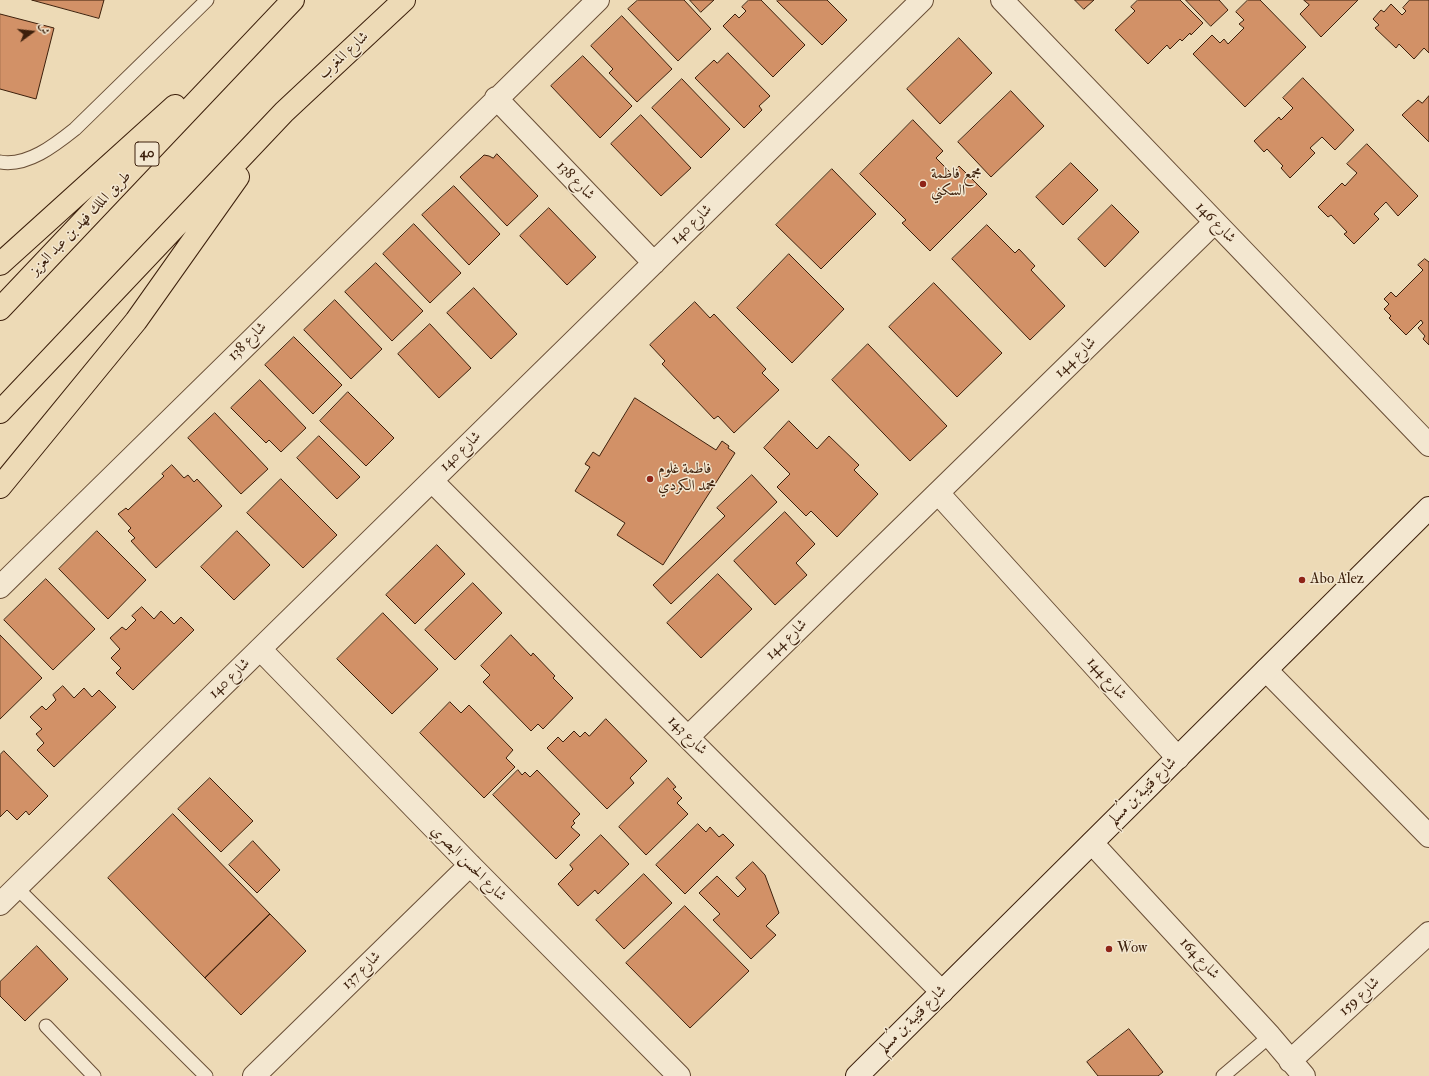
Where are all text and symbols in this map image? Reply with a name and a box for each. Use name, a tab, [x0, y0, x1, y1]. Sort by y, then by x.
north arrow	[12, 12, 52, 52]
text: ش	[36, 22, 52, 36]
street label: شارع المغرب	[315, 28, 373, 84]
road number: 40	[135, 142, 159, 166]
street label: شارع 138	[552, 158, 598, 204]
place label: مجمع فاطمة السكني	[931, 166, 981, 201]
street label: طريق الملك فهد بن عبد العزيز	[26, 168, 136, 280]
marker: مجمع فاطمة السكني	[918, 179, 928, 189]
street label: شارع 146	[1191, 199, 1239, 247]
street label: شارع 140	[668, 201, 716, 249]
street label: شارع 138	[225, 319, 271, 365]
street label: شارع 144	[1052, 334, 1100, 382]
street label: شارع 140	[437, 428, 485, 476]
place label: فاطمة غلوم محمد الكردي	[658, 461, 716, 496]
marker: فاطمة غلوم محمد الكردي	[645, 474, 655, 484]
place label: Abo Alez	[1310, 571, 1364, 589]
marker: Abo Alez	[1297, 575, 1307, 585]
street label: شارع 144	[763, 616, 811, 664]
street label: شارع 144	[1082, 654, 1130, 704]
street label: شارع 140	[206, 655, 254, 703]
street label: شارع 143	[664, 713, 710, 759]
street label: شارع قتيبة بن مُسلم	[1105, 754, 1181, 830]
street label: شارع الحسن البصري	[426, 822, 510, 906]
street label: شارع 164	[1175, 935, 1223, 983]
place label: Wow	[1117, 940, 1147, 958]
marker: Wow	[1104, 944, 1114, 954]
street label: شارع 137	[339, 948, 385, 994]
street label: شارع 159	[1336, 974, 1384, 1020]
street label: شارع قتيبة بن مُسلم	[875, 982, 951, 1058]

